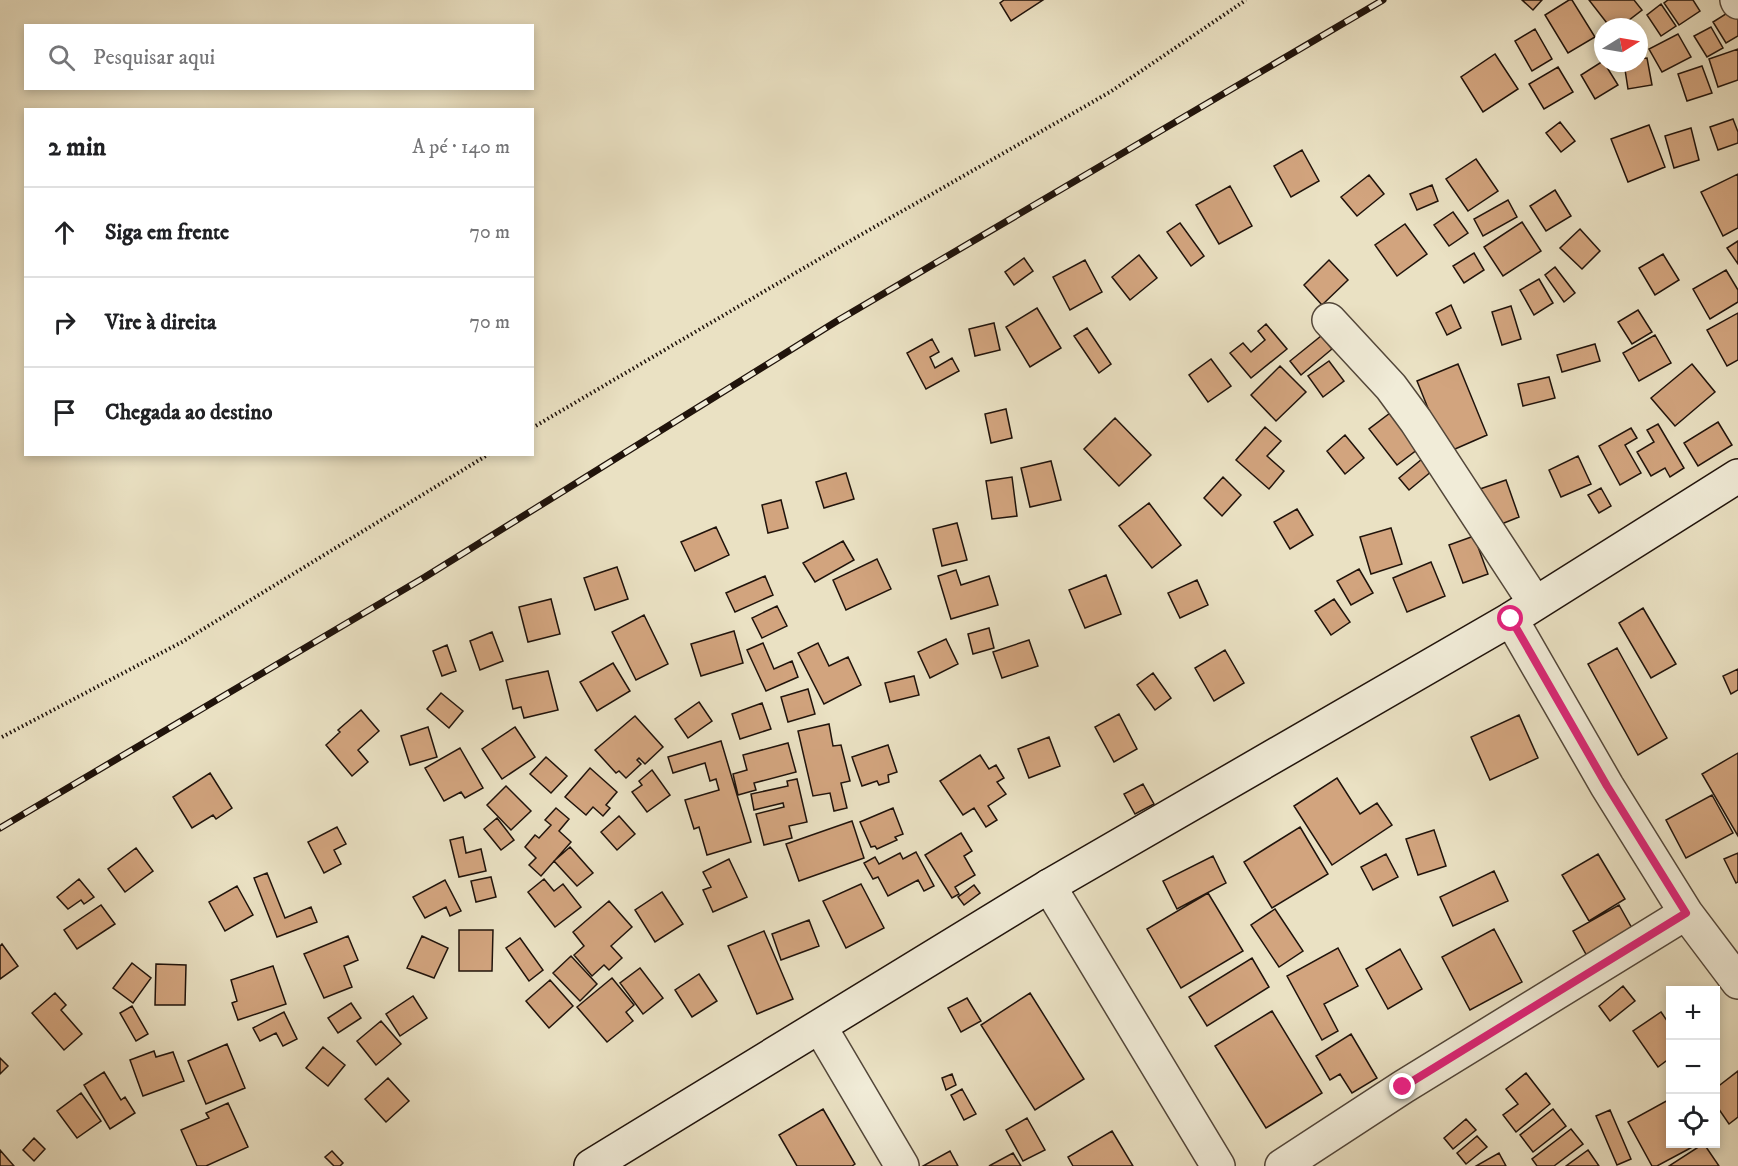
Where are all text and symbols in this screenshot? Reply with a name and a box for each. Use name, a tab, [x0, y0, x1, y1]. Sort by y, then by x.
north arrow	[1594, 18, 1648, 72]
search box	[24, 24, 534, 90]
icon: search	[45, 41, 78, 74]
text: Pesquisar aqui	[93, 44, 215, 71]
text: 2 min	[48, 131, 106, 164]
text: A pé · 140 m	[412, 135, 510, 160]
icon: ahead	[48, 216, 81, 249]
text: Siga em frente	[105, 219, 229, 246]
text: 70 m	[469, 220, 510, 245]
icon: right	[48, 306, 81, 339]
text: Vire à direita	[105, 309, 216, 336]
text: 70 m	[469, 310, 510, 335]
icon: arrive	[48, 396, 81, 429]
text: Chegada ao destino	[105, 399, 272, 426]
route start	[1497, 605, 1523, 631]
map controls	[1666, 986, 1720, 1148]
button: +	[1666, 986, 1720, 1040]
button: −	[1666, 1040, 1720, 1094]
route end	[1389, 1073, 1415, 1099]
button: locate	[1666, 1094, 1720, 1148]

